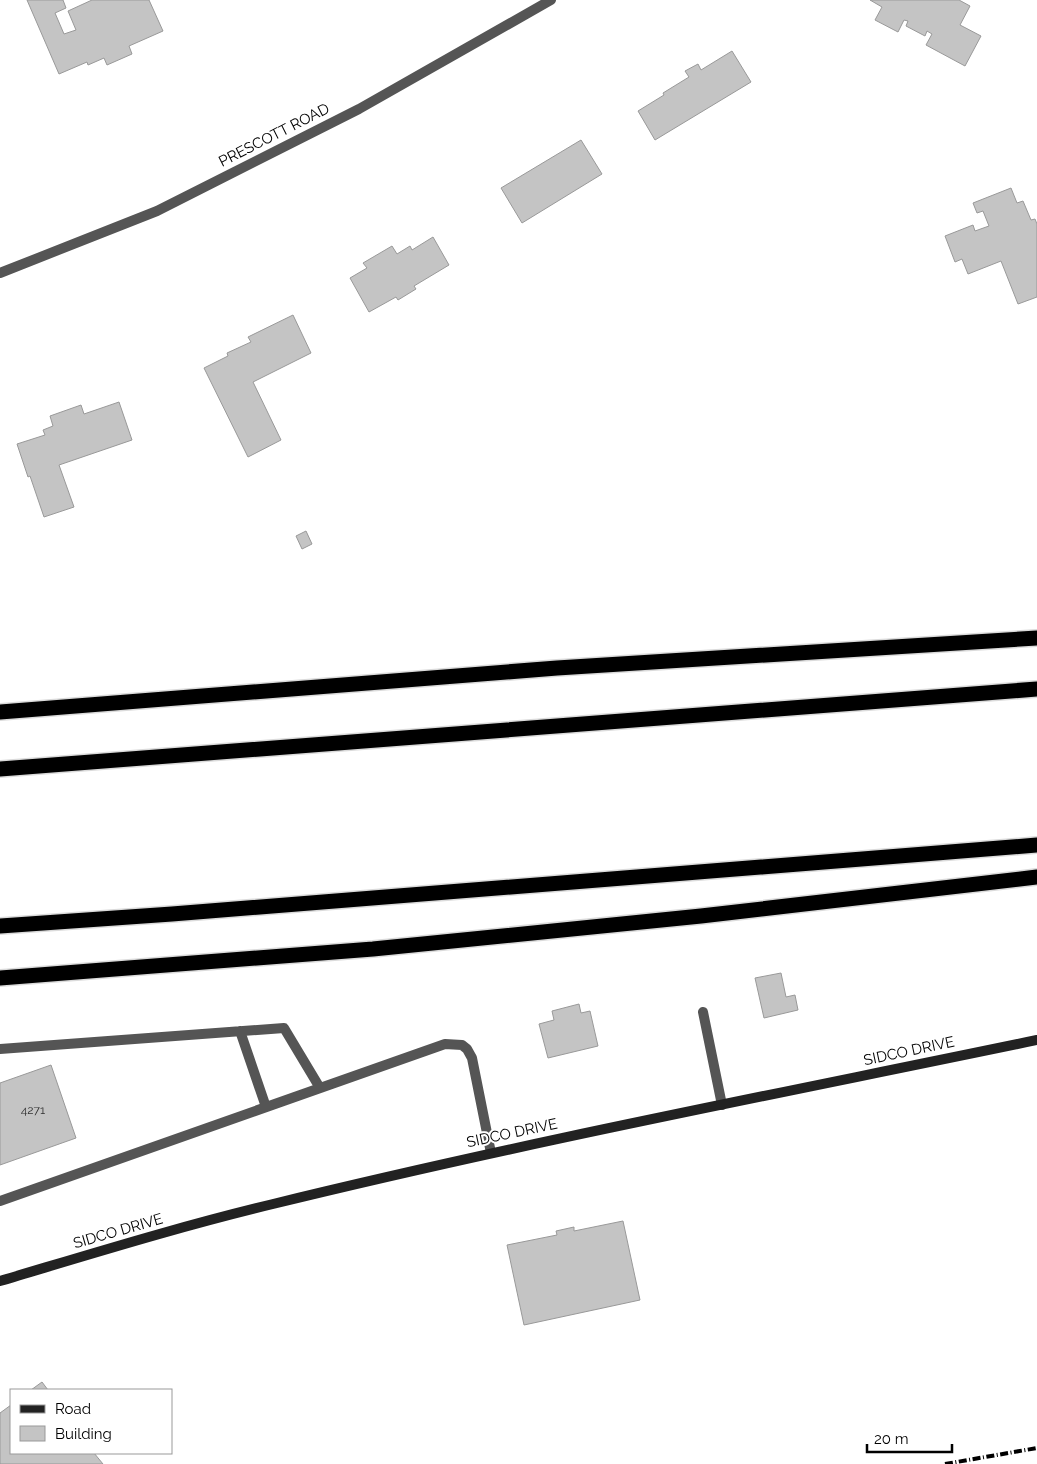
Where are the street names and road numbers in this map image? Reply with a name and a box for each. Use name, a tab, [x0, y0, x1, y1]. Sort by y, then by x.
street label: PRESCOTT ROAD	[216, 99, 332, 171]
street label: SIDCO DRIVE	[862, 1033, 956, 1069]
street label: SIDCO DRIVE	[465, 1115, 559, 1151]
street label: SIDCO DRIVE	[71, 1210, 165, 1252]

